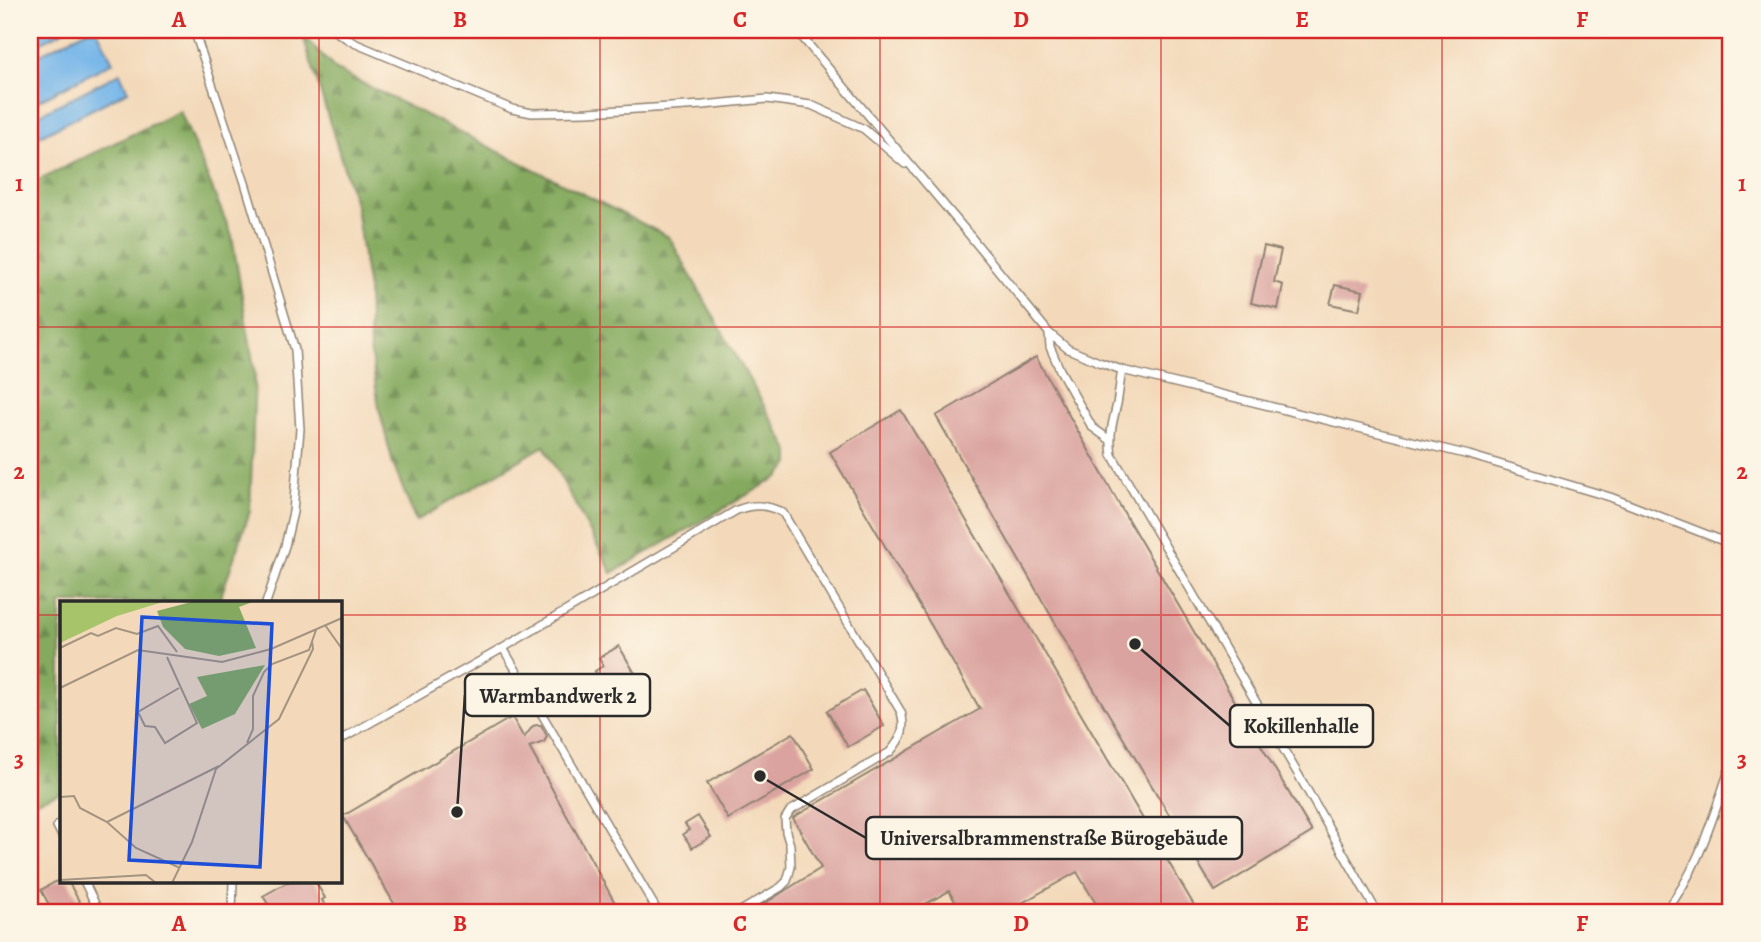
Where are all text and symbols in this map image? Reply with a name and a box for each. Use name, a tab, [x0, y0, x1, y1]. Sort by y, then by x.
text: A	[171, 4, 187, 35]
text: B	[453, 4, 467, 35]
text: C	[733, 4, 747, 35]
text: D	[1013, 4, 1029, 35]
text: E	[1295, 4, 1309, 35]
text: F	[1576, 4, 1589, 35]
text: 1	[15, 168, 23, 199]
text: 1	[1738, 168, 1746, 199]
text: 2	[13, 456, 25, 487]
text: 2	[1736, 456, 1748, 487]
inset map	[60, 601, 341, 883]
callout: Warmbandwerk 2	[465, 674, 650, 716]
text: Warmbandwerk 2	[478, 682, 637, 710]
callout: Kokillenhalle	[1230, 705, 1373, 747]
text: Kokillenhalle	[1243, 712, 1359, 740]
text: 3	[14, 744, 24, 775]
text: 3	[1737, 744, 1747, 775]
callout: Universalbrammenstraße Bürogebäude	[866, 817, 1242, 859]
text: Universalbrammenstraße Bürogebäude	[880, 824, 1228, 852]
text: A	[171, 908, 187, 939]
text: B	[453, 908, 467, 939]
text: C	[733, 908, 747, 939]
text: D	[1013, 908, 1029, 939]
text: E	[1295, 908, 1309, 939]
text: F	[1576, 908, 1589, 939]

